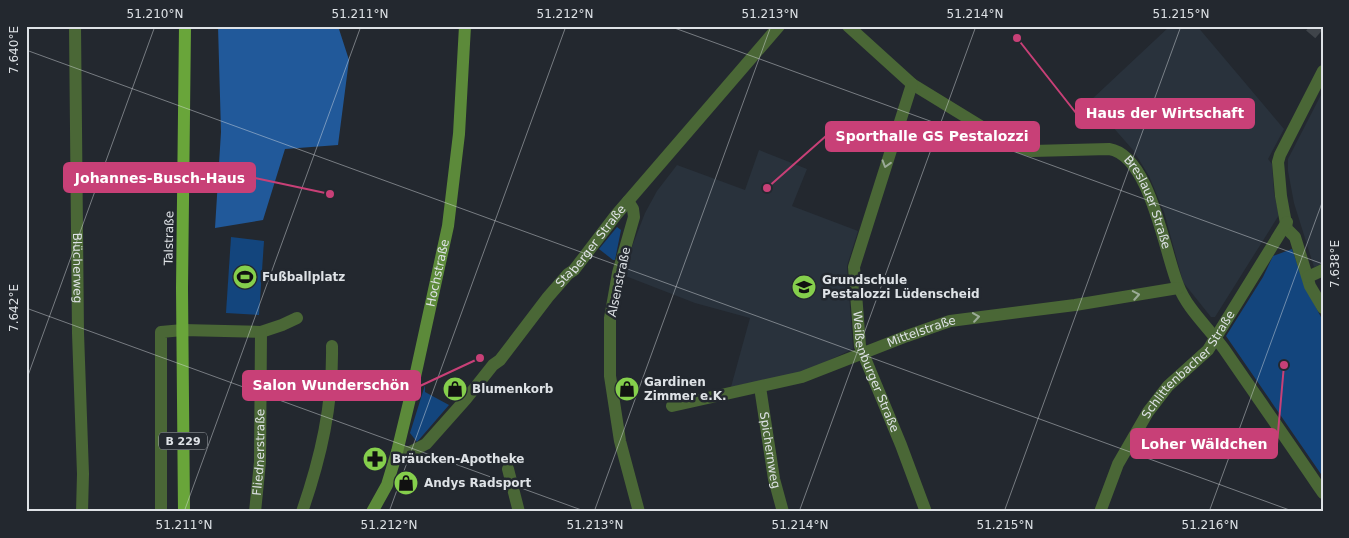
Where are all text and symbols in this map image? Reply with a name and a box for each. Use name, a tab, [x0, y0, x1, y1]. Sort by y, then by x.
text: 51.210°N	[127, 7, 183, 21]
text: 51.211°N	[332, 7, 388, 21]
text: 51.212°N	[537, 7, 593, 21]
text: 51.213°N	[742, 7, 798, 21]
text: 51.214°N	[947, 7, 1003, 21]
text: 51.215°N	[1153, 7, 1209, 21]
text: 7.640°E	[7, 26, 21, 74]
callout: Haus der Wirtschaft	[1076, 99, 1254, 128]
text: Haus der Wirtschaft	[1086, 105, 1244, 121]
callout: Sporthalle GS Pestalozzi	[826, 122, 1039, 151]
text: Sporthalle GS Pestalozzi	[836, 128, 1028, 144]
street label: Breslauer Straße	[1121, 153, 1173, 251]
one-way arrow	[882, 159, 892, 168]
callout: Johannes-Busch-Haus	[64, 163, 255, 192]
text: Johannes-Busch-Haus	[74, 170, 245, 186]
street label: Staberger Straße	[553, 202, 629, 290]
street label: Talstraße	[162, 211, 176, 266]
street label: Blücherweg	[70, 233, 85, 303]
street label: Hochstraße	[424, 238, 452, 308]
text: 7.638°E	[1328, 240, 1342, 288]
street label: Alsenstraße	[605, 246, 633, 318]
sports icon: Fußballplatz	[232, 264, 258, 290]
place label: Fußballplatz	[262, 270, 345, 284]
place label: Grundschule Pestalozzi Lüdenscheid	[822, 273, 980, 301]
school or university icon: Grundschule Pestalozzi Lüdenscheid	[791, 274, 817, 300]
text: 7.642°E	[7, 284, 21, 332]
one-way arrow	[1132, 290, 1141, 300]
street label: Schlittenbacher Straße	[1139, 308, 1238, 421]
street label: Weißenburger Straße	[850, 310, 902, 434]
street label: Mittelstraße	[885, 313, 956, 350]
one-way arrow	[971, 313, 980, 323]
callout: Salon Wunderschön	[243, 371, 420, 400]
place label: Gardinen Zimmer e.K.	[644, 375, 727, 403]
shop icon: Blumenkorb	[442, 376, 468, 402]
shop icon: Gardinen Zimmer e.K.	[614, 376, 640, 402]
text: Salon Wunderschön	[253, 377, 409, 393]
place label: Blumenkorb	[472, 382, 554, 396]
street label: Fliednerstraße	[250, 409, 267, 496]
street label: Spichernweg	[757, 411, 783, 490]
callout: Loher Wäldchen	[1131, 429, 1277, 458]
road number: B 229	[159, 432, 207, 450]
text: Loher Wäldchen	[1141, 436, 1267, 452]
pharmacy icon: Bräucken-Apotheke	[362, 446, 388, 472]
place label: Bräucken-Apotheke	[392, 452, 524, 466]
shop icon: Andys Radsport	[393, 470, 419, 496]
place label: Andys Radsport	[424, 476, 531, 490]
text: 51.211°N	[156, 518, 212, 532]
text: 51.212°N	[361, 518, 417, 532]
text: 51.213°N	[567, 518, 623, 532]
text: 51.214°N	[772, 518, 828, 532]
text: 51.215°N	[977, 518, 1033, 532]
text: 51.216°N	[1182, 518, 1238, 532]

